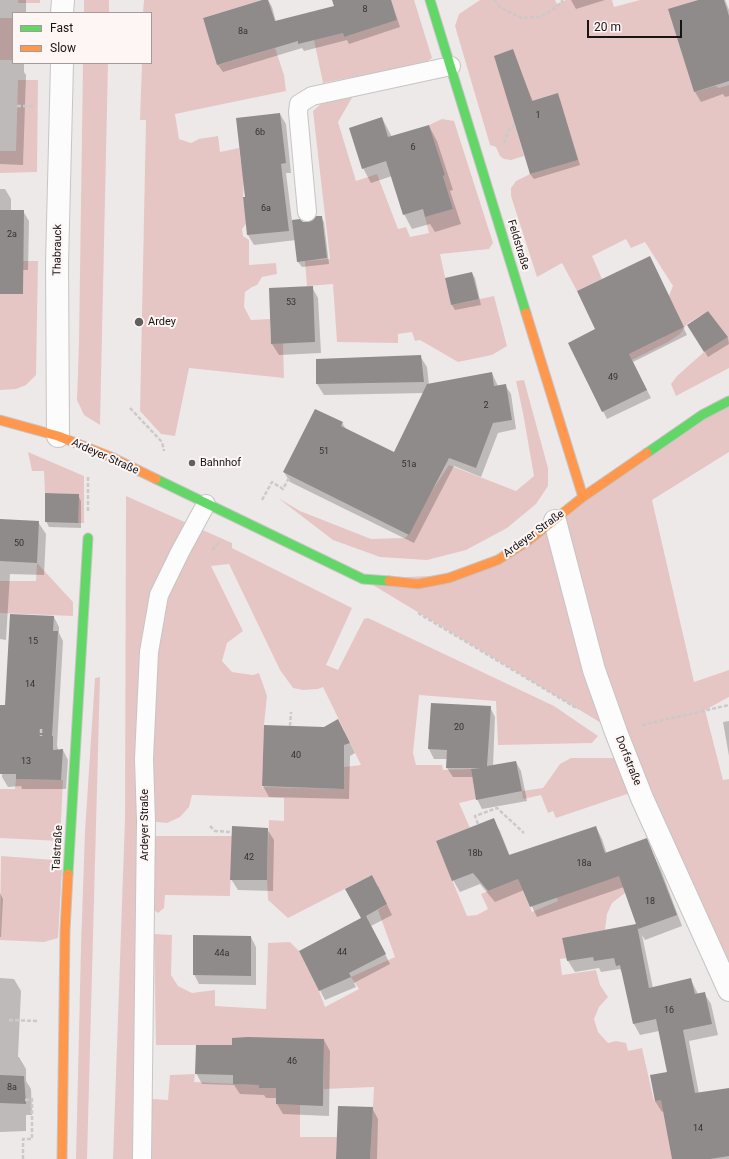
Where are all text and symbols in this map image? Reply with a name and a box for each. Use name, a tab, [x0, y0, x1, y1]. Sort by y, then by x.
house number: 8	[362, 5, 368, 15]
legend	[12, 12, 152, 64]
scale bar	[589, 12, 684, 38]
text: 20 m	[594, 20, 621, 34]
text: Fast	[50, 21, 73, 35]
house number: 8a	[238, 27, 248, 37]
text: Slow	[50, 41, 76, 55]
house number: 1	[535, 111, 541, 121]
house number: 6b	[255, 128, 265, 138]
house number: 6	[410, 143, 416, 153]
house number: 6a	[261, 204, 271, 214]
street label: Feldstraße	[504, 218, 532, 272]
street label: Thabrauck	[51, 224, 65, 276]
house number: 2a	[7, 230, 17, 240]
house number: 53	[286, 298, 296, 308]
place label: Ardey	[148, 315, 176, 329]
marker: Ardey	[133, 316, 145, 328]
house number: 49	[608, 373, 618, 383]
house number: 2	[483, 401, 489, 411]
street label: Ardeyer Straße	[69, 436, 141, 478]
house number: 51	[319, 447, 329, 457]
place label: Bahnhof	[200, 456, 241, 470]
marker: Bahnhof	[187, 458, 197, 468]
house number: 51a	[401, 460, 417, 470]
street label: Ardeyer Straße	[501, 507, 567, 561]
house number: 50	[14, 539, 24, 549]
house number: 15	[28, 637, 38, 647]
house number: 14	[25, 680, 35, 690]
house number: 20	[454, 723, 464, 733]
street label: Dorfstraße	[612, 734, 644, 788]
house number: 40	[291, 751, 301, 761]
house number: 13	[21, 757, 31, 767]
street label: Ardeyer Straße	[138, 789, 152, 861]
street label: Talstraße	[50, 825, 66, 871]
house number: 18b	[467, 849, 483, 859]
house number: 42	[244, 853, 254, 863]
house number: 18a	[576, 859, 592, 869]
house number: 18	[645, 897, 655, 907]
house number: 44	[337, 948, 347, 958]
house number: 44a	[214, 949, 230, 959]
house number: 16	[664, 1006, 674, 1016]
house number: 46	[287, 1057, 297, 1067]
house number: 8a	[7, 1083, 17, 1093]
house number: 14	[693, 1124, 703, 1134]

